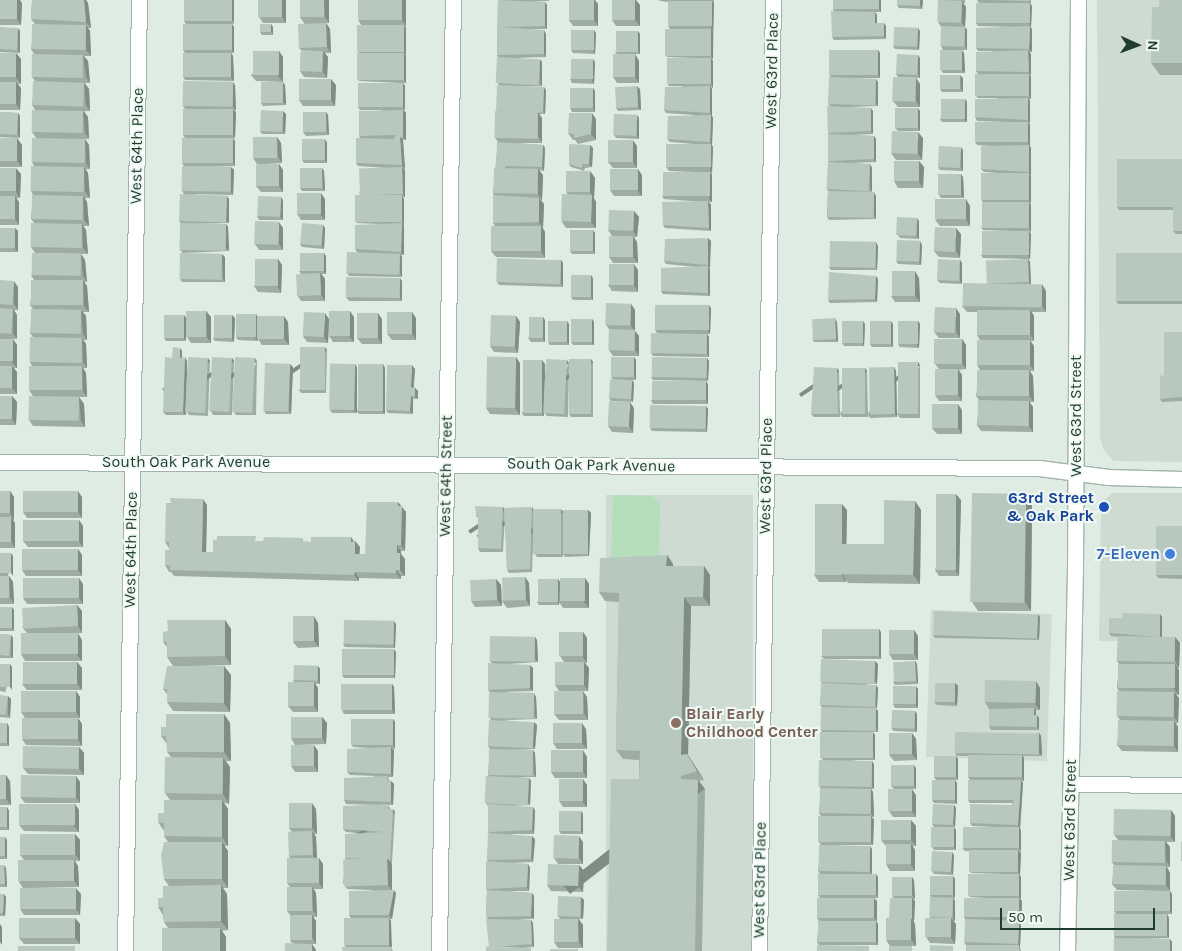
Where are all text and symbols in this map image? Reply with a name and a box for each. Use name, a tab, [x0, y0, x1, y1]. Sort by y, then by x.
street label: West 63rd Place	[761, 13, 783, 129]
north arrow	[1112, 20, 1162, 70]
text: N	[1144, 40, 1161, 51]
street label: West 64th Place	[126, 88, 148, 204]
street label: West 63rd Street	[1066, 355, 1086, 477]
street label: West 64th Street	[435, 415, 457, 537]
street label: West 63rd Place	[755, 418, 777, 534]
street label: South Oak Park Avenue	[102, 452, 270, 472]
street label: South Oak Park Avenue	[507, 454, 675, 476]
place label: 63rd Street & Oak Park	[1006, 488, 1094, 526]
street label: West 64th Place	[120, 492, 142, 608]
marker: 63rd Street & Oak Park	[1098, 501, 1110, 513]
place label: 7-Eleven	[1097, 544, 1160, 564]
marker: 7-Eleven	[1164, 548, 1176, 560]
place label: Blair Early Childhood Center	[686, 704, 818, 742]
marker: Blair Early Childhood Center	[670, 717, 682, 729]
street label: West 63rd Street	[1059, 759, 1081, 881]
street label: West 63rd Place	[749, 822, 771, 938]
scale bar	[1002, 898, 1157, 930]
text: 50 m	[1008, 908, 1043, 926]

